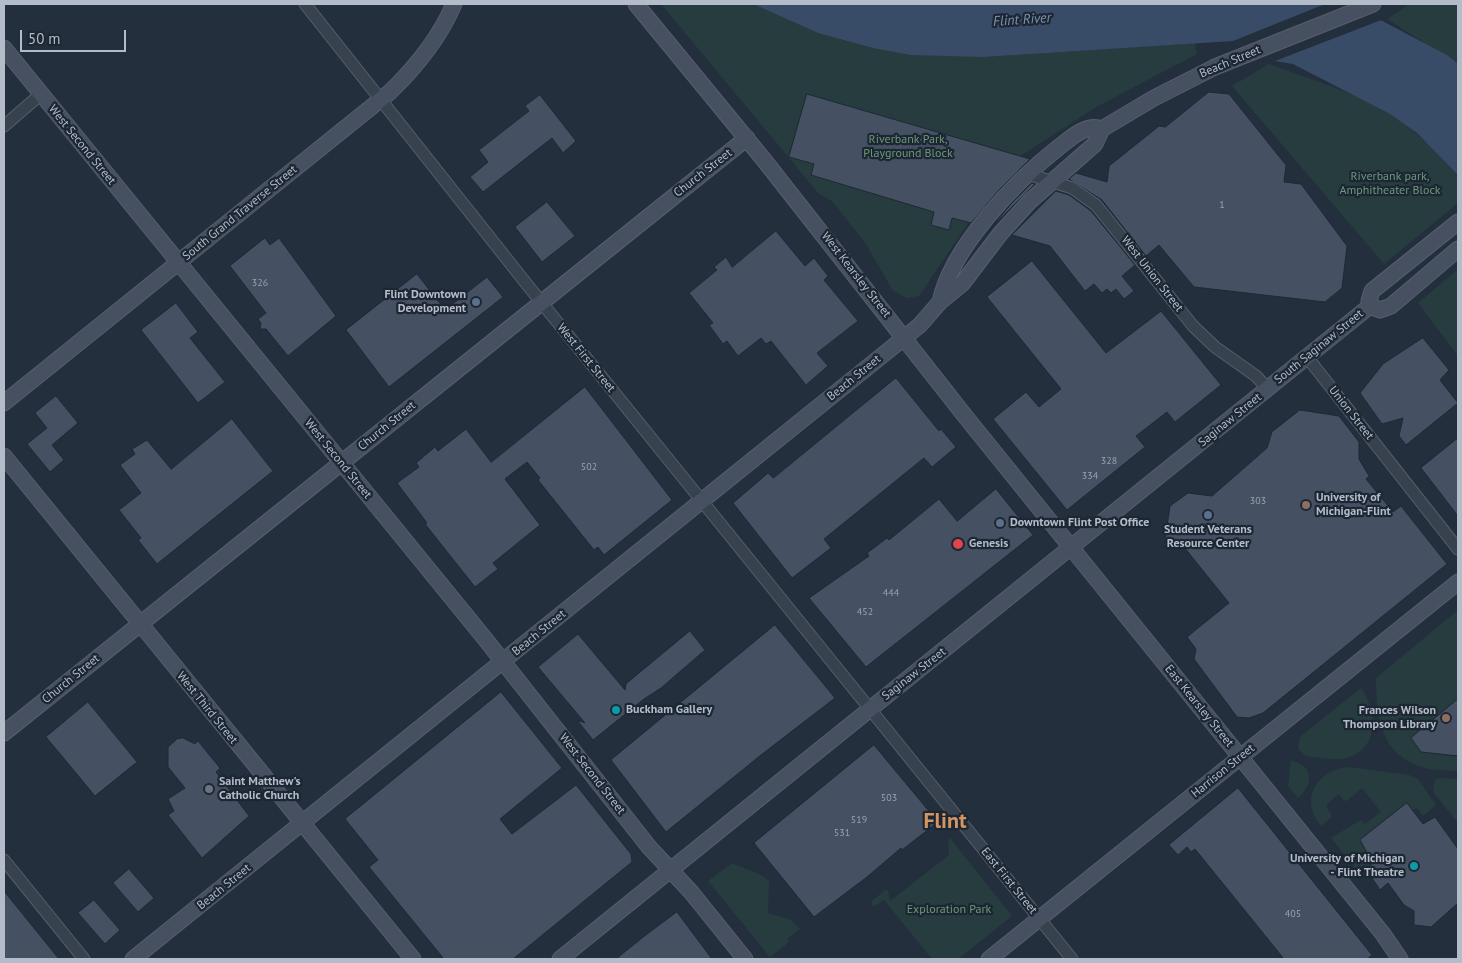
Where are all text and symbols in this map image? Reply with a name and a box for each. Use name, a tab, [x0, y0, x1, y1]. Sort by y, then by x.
water label: Flint River	[992, 10, 1052, 30]
scale bar	[22, 20, 129, 52]
text: 50 m	[28, 29, 61, 48]
street label: Beach Street	[1197, 43, 1263, 81]
street label: West Second Street	[45, 102, 119, 188]
park label: Riverbank Park, Playground Block	[863, 133, 953, 161]
street label: Church Street	[671, 146, 735, 200]
street label: South Grand Traverse Street	[180, 162, 300, 264]
park label: Riverbank park, Amphitheater Block	[1339, 170, 1441, 198]
house number: 1	[1219, 199, 1225, 211]
street label: West Kearsley Street	[818, 229, 894, 321]
street label: West Union Street	[1118, 233, 1186, 315]
house number: 326	[252, 277, 268, 289]
place label: Flint Downtown Development	[384, 288, 466, 316]
marker: Flint Downtown Development	[470, 296, 482, 308]
street label: South Saginaw Street	[1272, 307, 1366, 387]
street label: West First Street	[554, 321, 618, 395]
street label: Beach Street	[824, 352, 884, 404]
street label: Union Street	[1325, 383, 1377, 443]
street label: Saginaw Street	[1195, 390, 1265, 450]
street label: Church Street	[355, 398, 419, 454]
street label: West Second Street	[301, 416, 375, 502]
house number: 328	[1101, 455, 1117, 467]
house number: 502	[581, 461, 597, 473]
house number: 334	[1082, 470, 1098, 482]
place label: University of Michigan-Flint	[1316, 491, 1391, 519]
house number: 303	[1250, 495, 1266, 507]
marker: University of Michigan-Flint	[1300, 499, 1312, 511]
marker: Student Veterans Resource Center	[1202, 509, 1214, 521]
place label: Downtown Flint Post Office	[1010, 516, 1149, 530]
marker: Downtown Flint Post Office	[994, 517, 1006, 529]
place label: Student Veterans Resource Center	[1164, 523, 1252, 551]
marker: Genesis	[951, 537, 965, 551]
place label: Genesis	[969, 537, 1008, 551]
house number: 444	[883, 587, 899, 599]
house number: 452	[857, 606, 873, 618]
street label: Beach Street	[509, 607, 569, 659]
street label: Saginaw Street	[879, 645, 949, 703]
street label: Church Street	[39, 651, 103, 707]
street label: East Kearsley Street	[1161, 662, 1237, 750]
street label: West Third Street	[174, 669, 240, 747]
place label: Buckham Gallery	[626, 703, 712, 717]
marker: Buckham Gallery	[610, 704, 622, 716]
place label: Frances Wilson Thompson Library	[1343, 704, 1436, 732]
marker: Frances Wilson Thompson Library	[1440, 712, 1452, 724]
street label: West Second Street	[556, 731, 628, 817]
street label: Harrison Street	[1188, 741, 1258, 801]
place label: Saint Matthew's Catholic Church	[219, 775, 301, 803]
marker: Saint Matthew's Catholic Church	[203, 783, 215, 795]
house number: 503	[881, 792, 897, 804]
district label: Flint	[923, 809, 967, 835]
house number: 519	[851, 814, 867, 826]
house number: 531	[834, 827, 850, 839]
street label: East First Street	[978, 845, 1040, 917]
place label: University of Michigan - Flint Theatre	[1290, 852, 1404, 880]
marker: University of Michigan - Flint Theatre	[1408, 860, 1420, 872]
street label: Beach Street	[194, 861, 254, 913]
park label: Exploration Park	[907, 903, 991, 917]
house number: 405	[1285, 908, 1301, 920]

